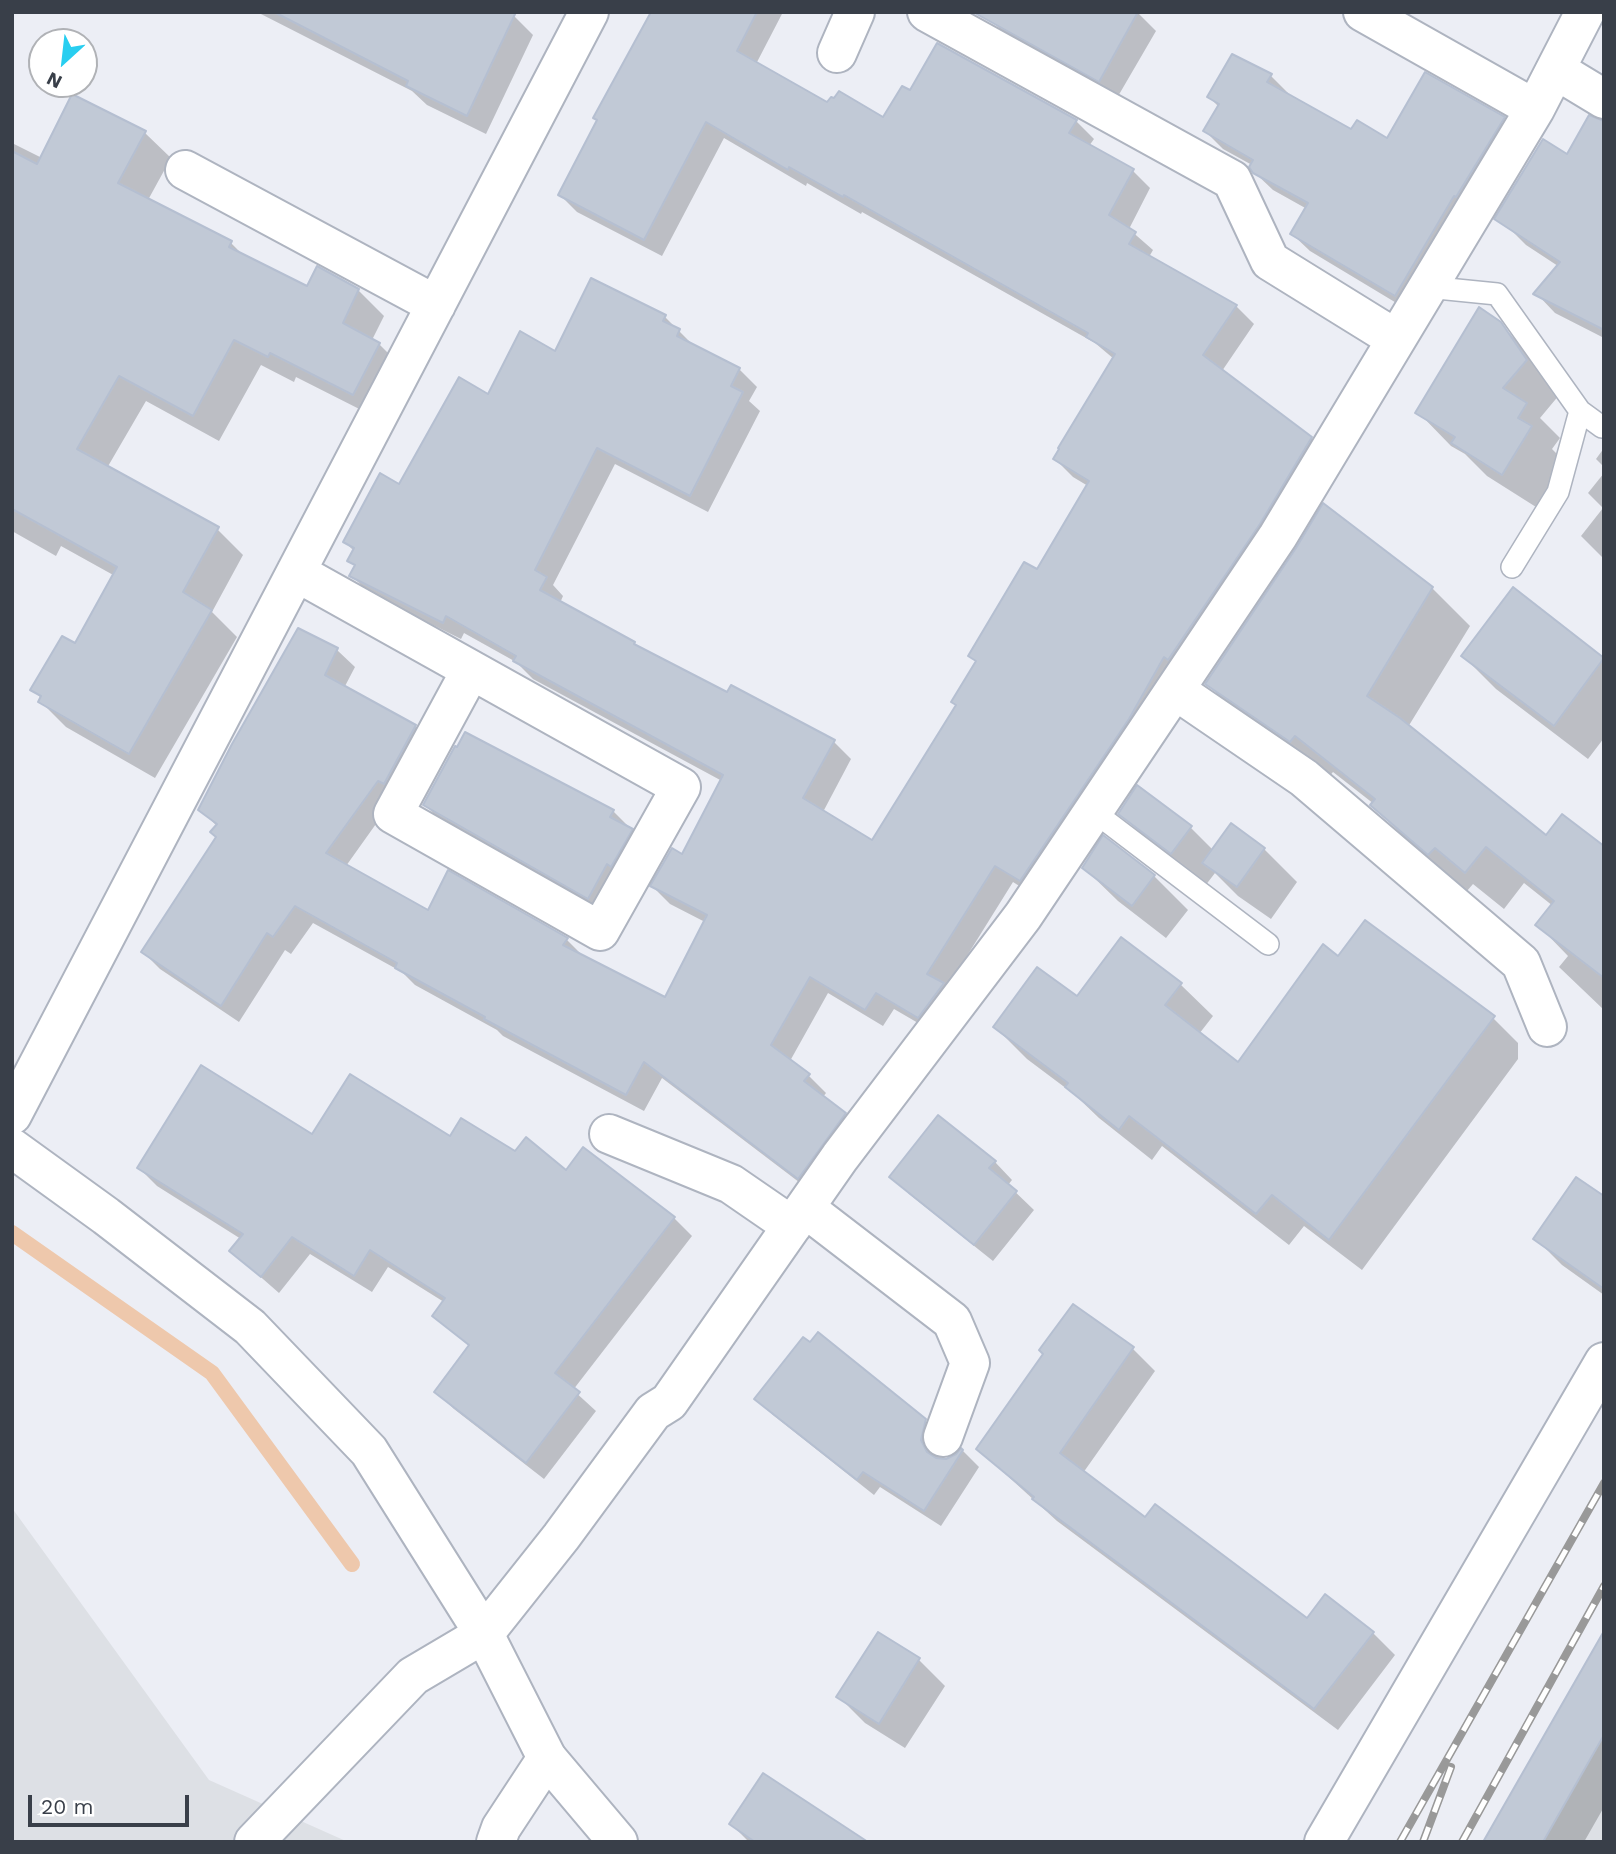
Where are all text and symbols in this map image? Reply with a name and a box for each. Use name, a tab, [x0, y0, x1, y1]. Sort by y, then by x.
north arrow	[28, 28, 98, 98]
text: N	[43, 67, 66, 94]
scale bar	[32, 1780, 192, 1824]
text: 20 m	[41, 1794, 93, 1819]

